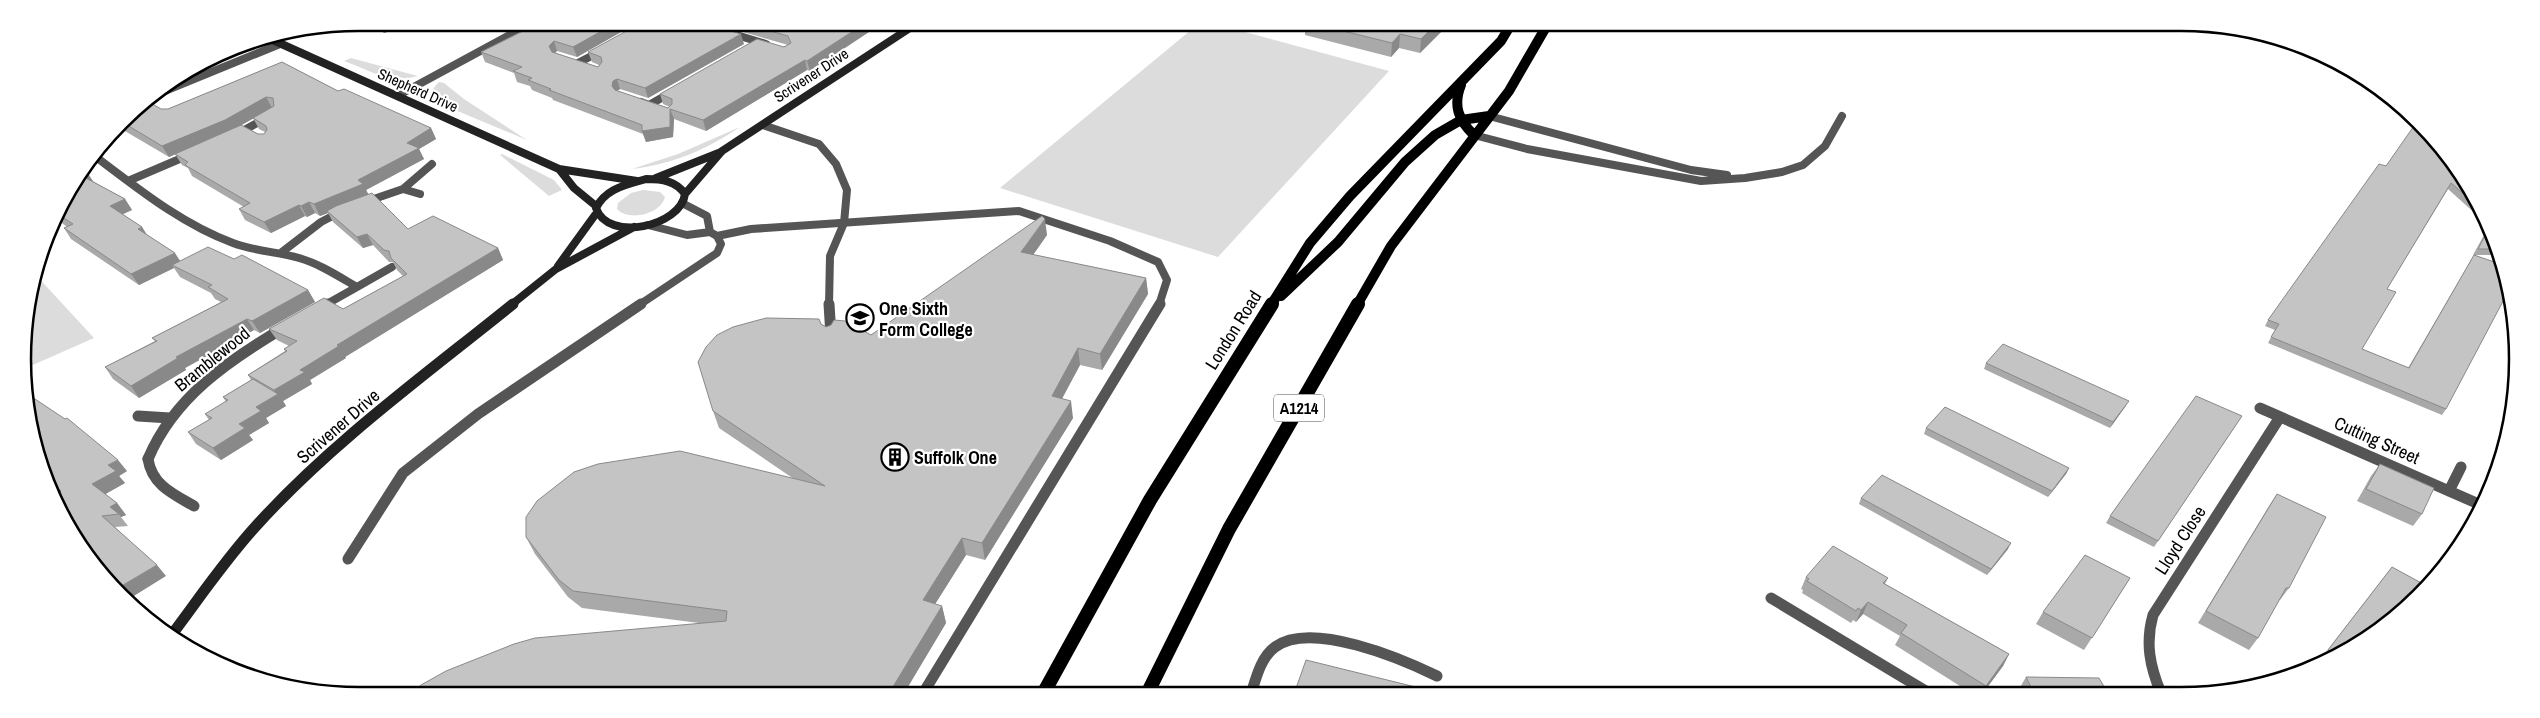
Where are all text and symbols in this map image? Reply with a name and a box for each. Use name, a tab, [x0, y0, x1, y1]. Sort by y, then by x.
street label: Scrivener Drive	[769, 43, 853, 107]
street label: Shepherd Drive	[374, 63, 462, 117]
street label: London Road	[1199, 286, 1267, 374]
place label: One Sixth Form College	[879, 296, 973, 342]
school or university icon: One Sixth Form College	[845, 303, 875, 333]
street label: Bramblewood	[169, 321, 255, 397]
street label: Scrivener Drive	[291, 383, 385, 469]
road number: A1214	[1274, 394, 1324, 422]
street label: Cutting Street	[2330, 410, 2424, 470]
building icon: Suffolk One	[880, 442, 910, 472]
place label: Suffolk One	[914, 445, 997, 470]
street label: Lloyd Close	[2149, 501, 2211, 579]

